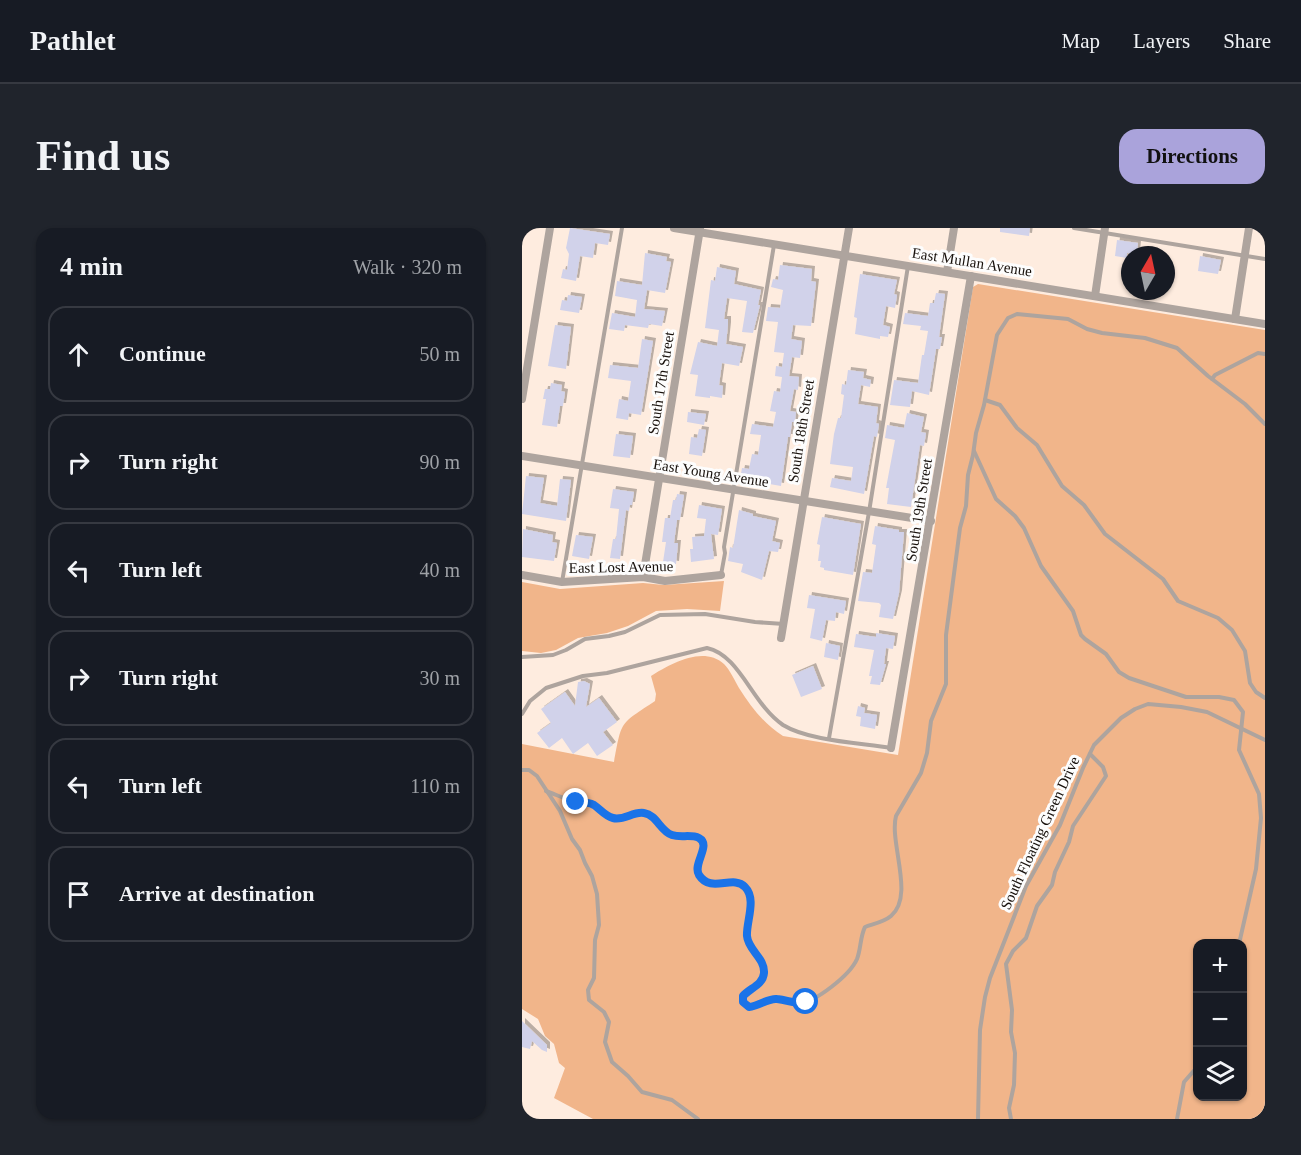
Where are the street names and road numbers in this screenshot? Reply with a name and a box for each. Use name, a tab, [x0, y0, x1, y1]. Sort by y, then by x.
street label: East Mullan Avenue	[911, 245, 1034, 279]
street label: South 17th Street	[645, 329, 677, 436]
street label: South 18th Street	[785, 377, 817, 484]
street label: East Young Avenue	[652, 456, 770, 490]
street label: South 19th Street	[903, 456, 935, 563]
street label: East Lost Avenue	[569, 558, 674, 576]
street label: South Floating Green Drive	[997, 754, 1083, 912]

